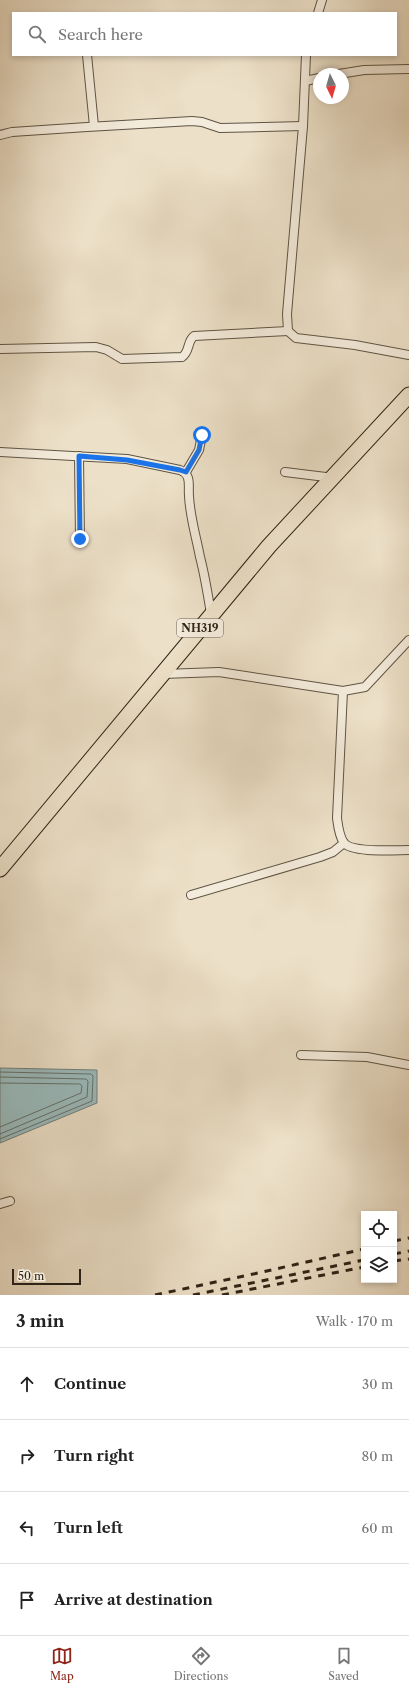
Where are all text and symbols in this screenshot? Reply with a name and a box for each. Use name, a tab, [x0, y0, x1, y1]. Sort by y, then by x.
search box	[12, 12, 397, 56]
icon: search	[26, 23, 48, 45]
text: Search here	[58, 25, 143, 44]
north arrow	[313, 68, 349, 104]
route start	[193, 426, 211, 444]
route end	[71, 530, 89, 548]
road number: NH319	[177, 619, 223, 637]
map controls	[361, 1211, 397, 1283]
button: locate	[361, 1211, 397, 1247]
button: layers	[361, 1247, 397, 1283]
scale bar	[12, 1267, 81, 1286]
text: 50 m	[18, 1269, 44, 1283]
text: 3 min	[16, 1311, 65, 1331]
text: Walk · 170 m	[316, 1313, 393, 1329]
icon: ahead	[16, 1373, 38, 1395]
text: Continue	[54, 1374, 126, 1393]
text: 30 m	[362, 1376, 393, 1392]
icon: right	[16, 1445, 38, 1467]
text: Turn right	[54, 1446, 134, 1465]
text: 80 m	[361, 1448, 393, 1464]
icon: left	[16, 1517, 38, 1539]
text: Turn left	[54, 1518, 123, 1537]
text: 60 m	[362, 1520, 393, 1536]
icon: arrive	[16, 1589, 38, 1611]
text: Arrive at destination	[54, 1590, 213, 1609]
tab: Map	[50, 1645, 74, 1683]
tab: Directions	[174, 1645, 228, 1683]
tab: Saved	[328, 1645, 359, 1683]

